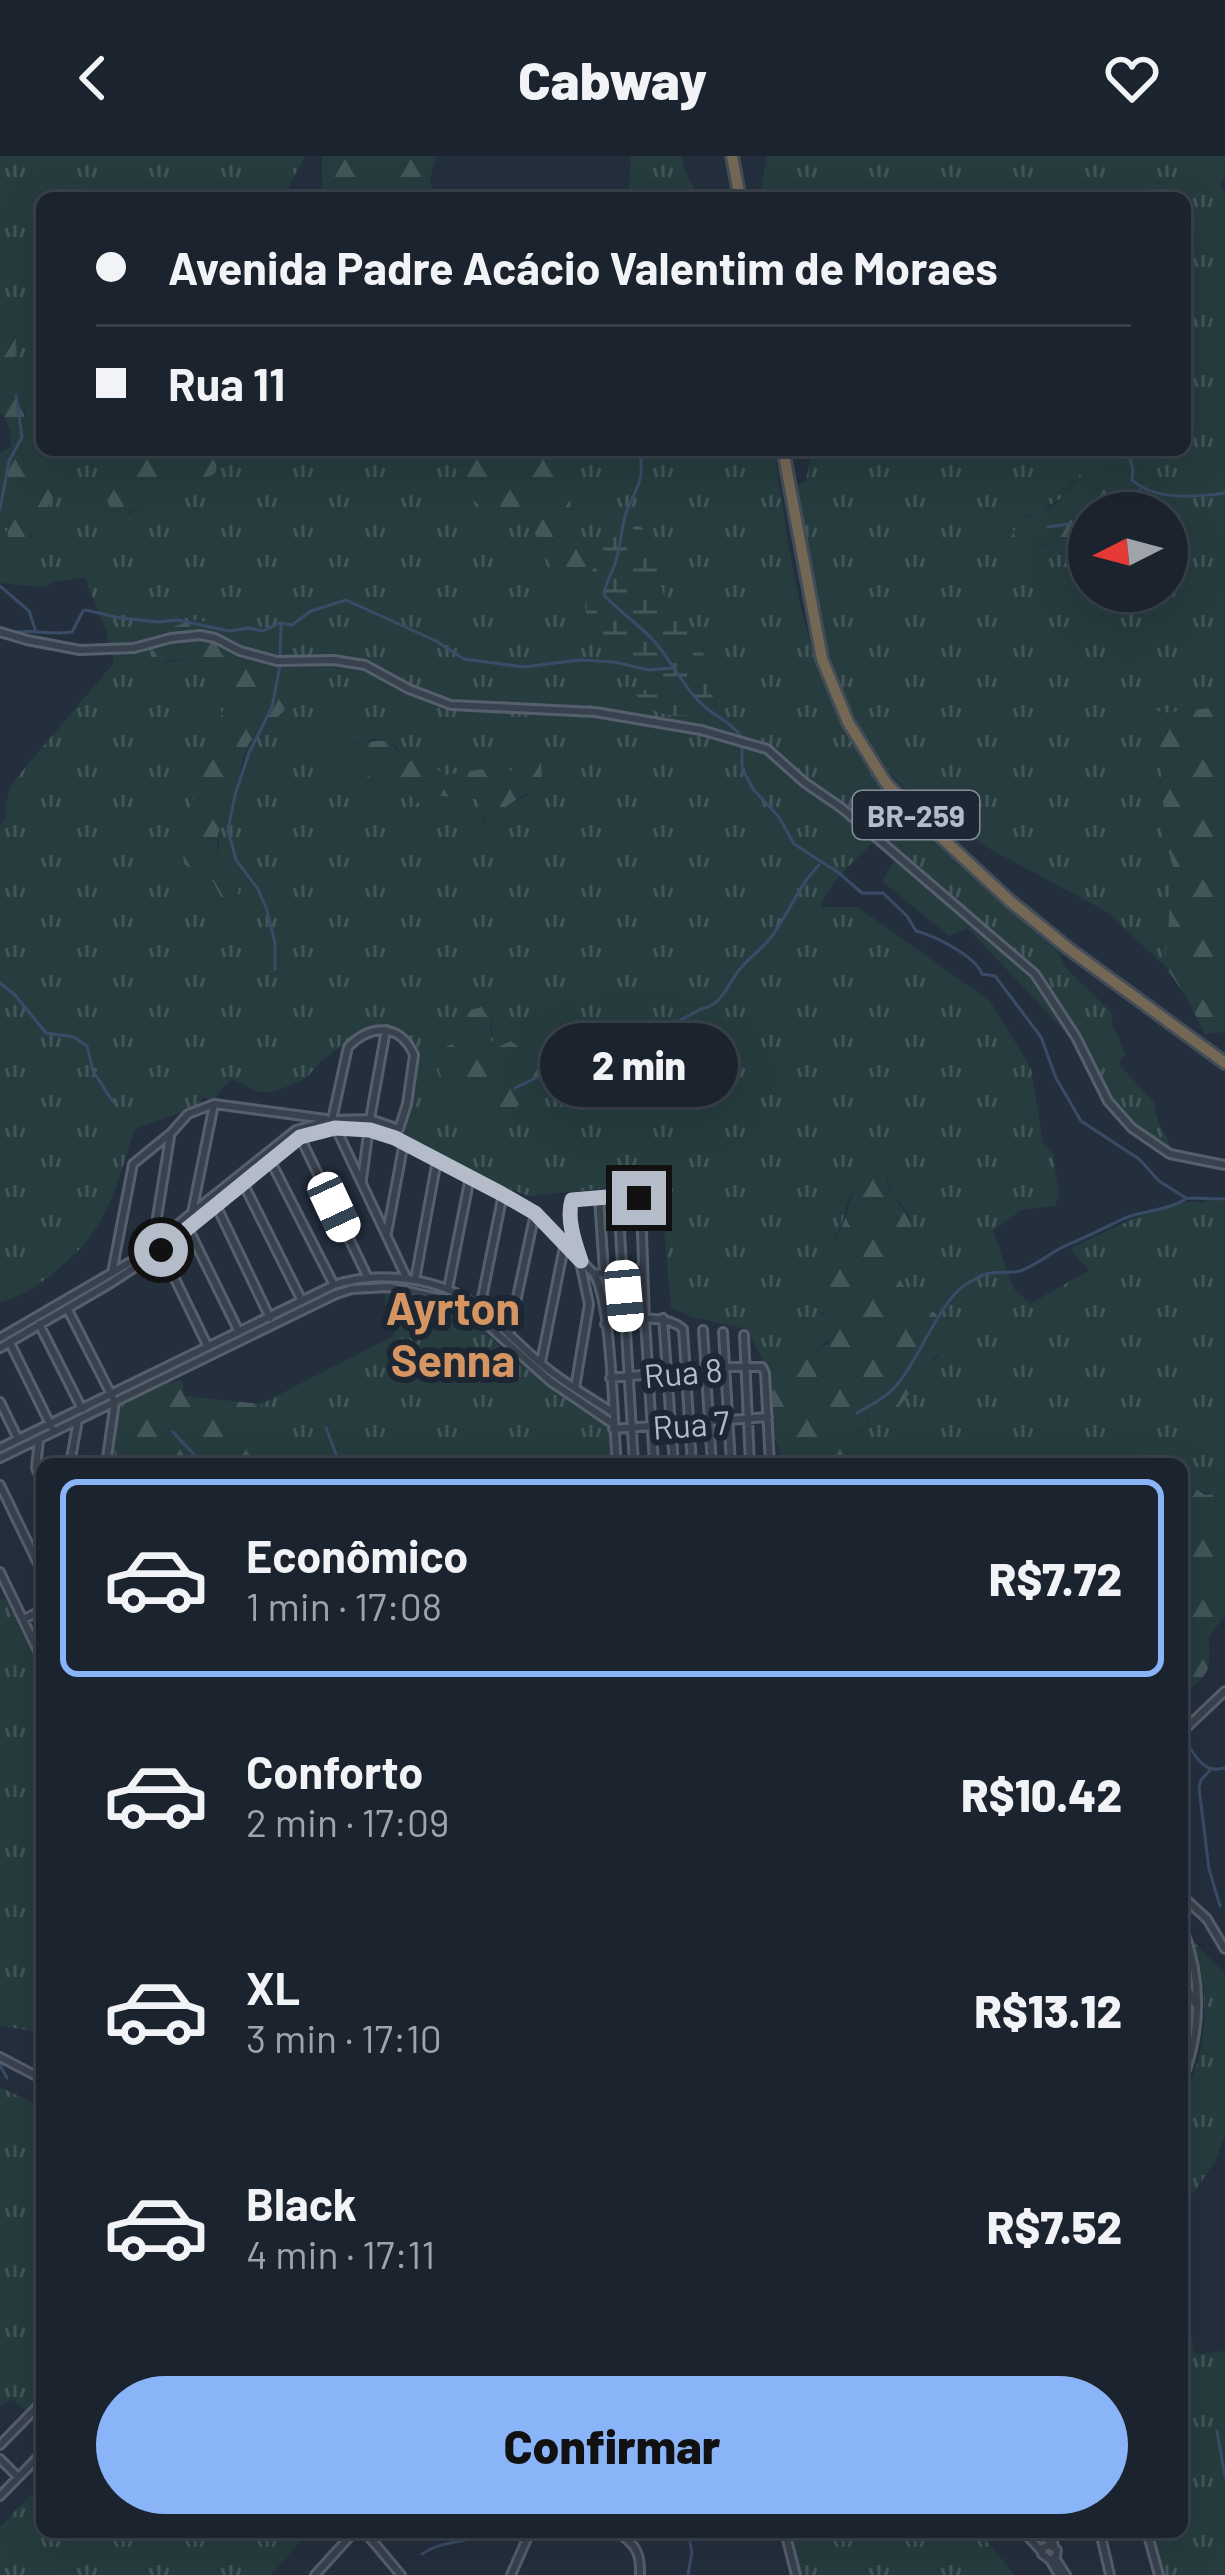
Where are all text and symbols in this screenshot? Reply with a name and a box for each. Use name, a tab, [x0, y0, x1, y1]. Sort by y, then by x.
icon: back	[60, 45, 126, 111]
icon: heart	[1099, 45, 1165, 111]
text: Cabway	[518, 46, 707, 111]
text: Avenida Padre Acácio Valentim de Moraes	[168, 240, 998, 294]
text: Rua 11	[168, 356, 285, 410]
north arrow	[1068, 492, 1188, 612]
map controls	[1068, 492, 1188, 612]
road number: BR-259	[853, 791, 979, 839]
callout: 2 min	[540, 1024, 738, 1108]
text: 2 min	[592, 1041, 686, 1088]
car	[302, 1167, 366, 1247]
route end	[612, 1171, 666, 1225]
route start	[134, 1223, 188, 1277]
car	[603, 1259, 645, 1333]
district label: Ayrton Senna	[386, 1280, 520, 1386]
street label: Rua 8	[642, 1349, 724, 1395]
street label: Rua 7	[651, 1401, 731, 1447]
icon: car	[102, 1524, 210, 1632]
text: Econômico	[246, 1528, 468, 1582]
text: R$7.72	[989, 1551, 1122, 1605]
text: 1 min · 17:08	[246, 1582, 442, 1629]
icon: car	[102, 1740, 210, 1848]
text: Conforto	[246, 1744, 423, 1798]
text: R$10.42	[961, 1767, 1122, 1821]
text: 2 min · 17:09	[246, 1798, 449, 1845]
icon: car	[102, 1956, 210, 2064]
text: XL	[246, 1960, 300, 2014]
text: R$13.12	[974, 1983, 1122, 2037]
text: 3 min · 17:10	[246, 2014, 442, 2061]
icon: car	[102, 2172, 210, 2280]
text: Black	[246, 2176, 357, 2230]
text: R$7.52	[987, 2199, 1122, 2253]
text: 4 min · 17:11	[246, 2230, 435, 2277]
button: Confirmar	[96, 2376, 1128, 2514]

